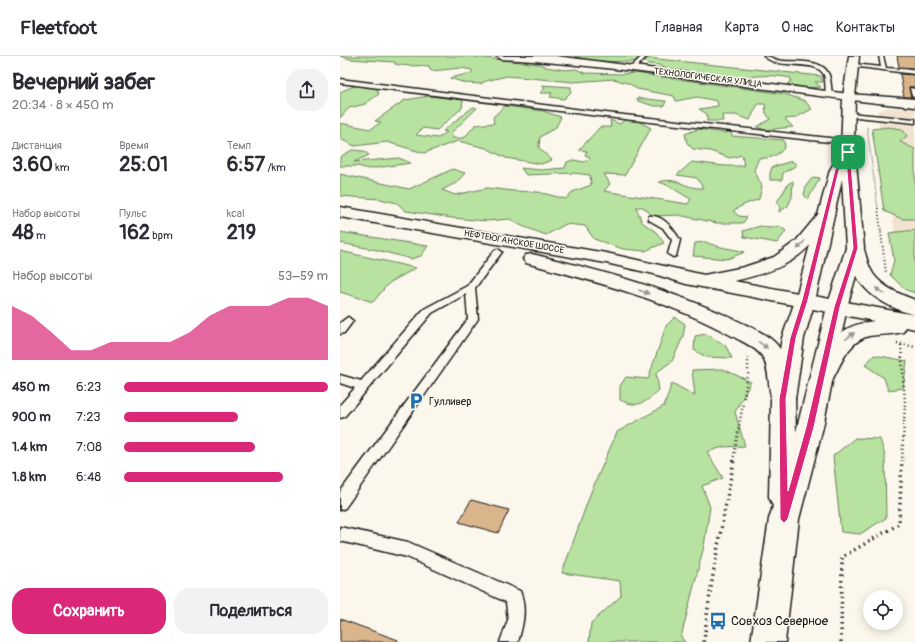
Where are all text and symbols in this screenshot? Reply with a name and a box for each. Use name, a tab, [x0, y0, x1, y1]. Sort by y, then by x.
text: Fleetfoot	[20, 16, 97, 40]
text: Главная	[655, 19, 702, 36]
text: Карта	[724, 19, 759, 36]
text: О нас	[781, 19, 814, 36]
text: Контакты	[836, 19, 895, 36]
street label: ТЕХНОЛОГИЧЕСКАЯ УЛИЦА	[653, 66, 763, 90]
text: Вечерний забег	[12, 68, 155, 96]
button: share	[286, 69, 328, 111]
text: 20:34 · 8 × 450 m	[12, 97, 113, 113]
pin	[831, 135, 865, 169]
text: Дистанция	[12, 139, 62, 152]
text: Время	[119, 139, 149, 152]
text: Темп	[227, 139, 251, 152]
icon: arrive	[837, 141, 859, 163]
text: 3.60	[12, 152, 53, 177]
text: 25:01	[119, 152, 168, 177]
text: 6:57	[227, 152, 265, 177]
text: km	[53, 161, 70, 174]
text: /km	[265, 161, 286, 174]
text: Набор высоты	[12, 207, 80, 220]
text: Пульс	[119, 207, 147, 220]
text: kcal	[227, 207, 245, 220]
text: 48	[12, 220, 34, 245]
text: 162	[119, 220, 150, 245]
text: 219	[227, 220, 256, 245]
street label: НЕФТЕЮГАНСКОЕ ШОССЕ	[463, 228, 565, 256]
text: m	[34, 229, 46, 242]
text: bpm	[150, 229, 173, 242]
one-way arrow	[796, 240, 806, 250]
text: Набор высоты	[12, 268, 93, 284]
text: 53–59 m	[278, 268, 328, 284]
one-way arrow	[875, 287, 885, 295]
one-way arrow	[639, 289, 651, 295]
one-way arrow	[845, 332, 856, 340]
one-way arrow	[757, 341, 768, 349]
text: 450 m	[12, 379, 50, 395]
text: 6:23	[76, 379, 101, 395]
parking icon: Гулливер	[406, 391, 426, 411]
place label: Гулливер	[429, 395, 471, 408]
text: 900 m	[12, 409, 51, 425]
text: 7:23	[76, 409, 100, 425]
text: 1.4 km	[12, 439, 47, 455]
text: 7:08	[76, 439, 102, 455]
text: 1.8 km	[12, 469, 46, 485]
text: 6:48	[76, 469, 101, 485]
button: Сохранить	[12, 588, 166, 634]
button: Поделиться	[174, 588, 328, 634]
map controls	[863, 590, 903, 630]
button: locate	[863, 590, 903, 630]
bus stop icon: Совхоз Северное	[708, 611, 728, 631]
place label: Совхоз Северное	[731, 613, 829, 629]

